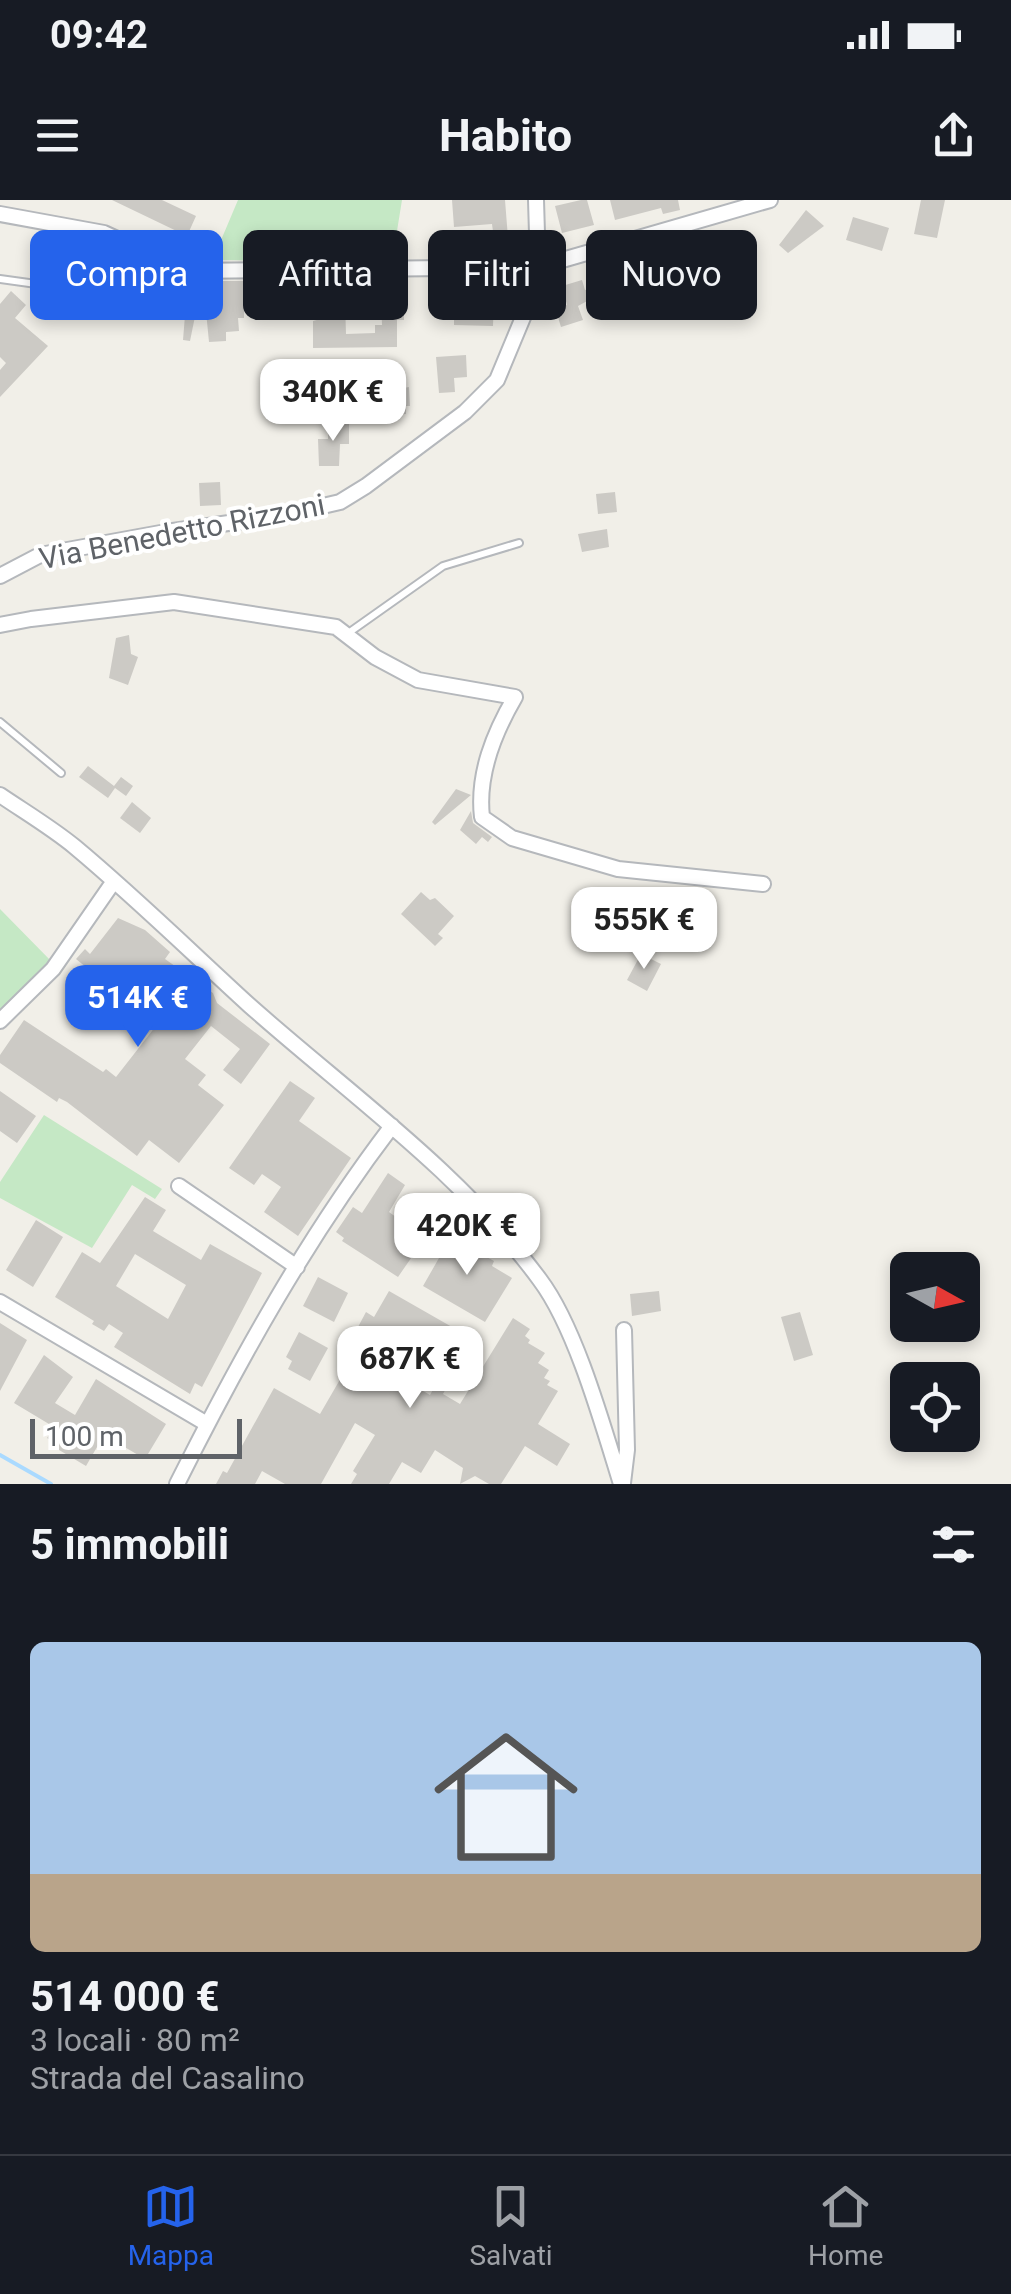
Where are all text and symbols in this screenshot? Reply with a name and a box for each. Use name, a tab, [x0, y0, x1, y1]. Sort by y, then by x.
text: 09:42	[50, 13, 148, 57]
icon: menu	[30, 108, 85, 163]
icon: share	[926, 108, 981, 163]
text: Habito	[439, 109, 572, 162]
chip: Compra	[30, 230, 223, 320]
chip: Affitta	[243, 230, 408, 320]
chip: Filtri	[428, 230, 566, 320]
chip: Nuovo	[586, 230, 757, 320]
pin: 340K €	[252, 359, 414, 444]
text: 340K €	[282, 372, 384, 410]
street label: Via Benedetto Rizzoni	[36, 487, 328, 576]
pin: 555K €	[563, 887, 725, 972]
text: 555K €	[593, 900, 695, 938]
pin: 514K €	[57, 965, 219, 1050]
text: 514K €	[87, 978, 189, 1016]
pin: 420K €	[386, 1193, 548, 1278]
text: 420K €	[416, 1206, 518, 1244]
north arrow	[890, 1252, 980, 1342]
map controls	[890, 1252, 980, 1452]
pin: 687K €	[329, 1326, 491, 1411]
text: 687K €	[359, 1339, 461, 1377]
button: locate	[890, 1362, 980, 1452]
scale bar	[30, 1414, 242, 1458]
text: 100 m	[45, 1420, 124, 1453]
icon: filters	[926, 1517, 981, 1572]
text: 5 immobili	[30, 1520, 229, 1569]
icon: home	[416, 1707, 596, 1887]
text: 514 000 €	[30, 1972, 220, 2021]
text: 3 locali · 80 m²	[30, 2021, 240, 2059]
text: Strada del Casalino	[30, 2059, 305, 2097]
tab: Mappa	[128, 2179, 214, 2272]
tab: Salvati	[469, 2179, 553, 2272]
tab: Home	[808, 2179, 883, 2272]

